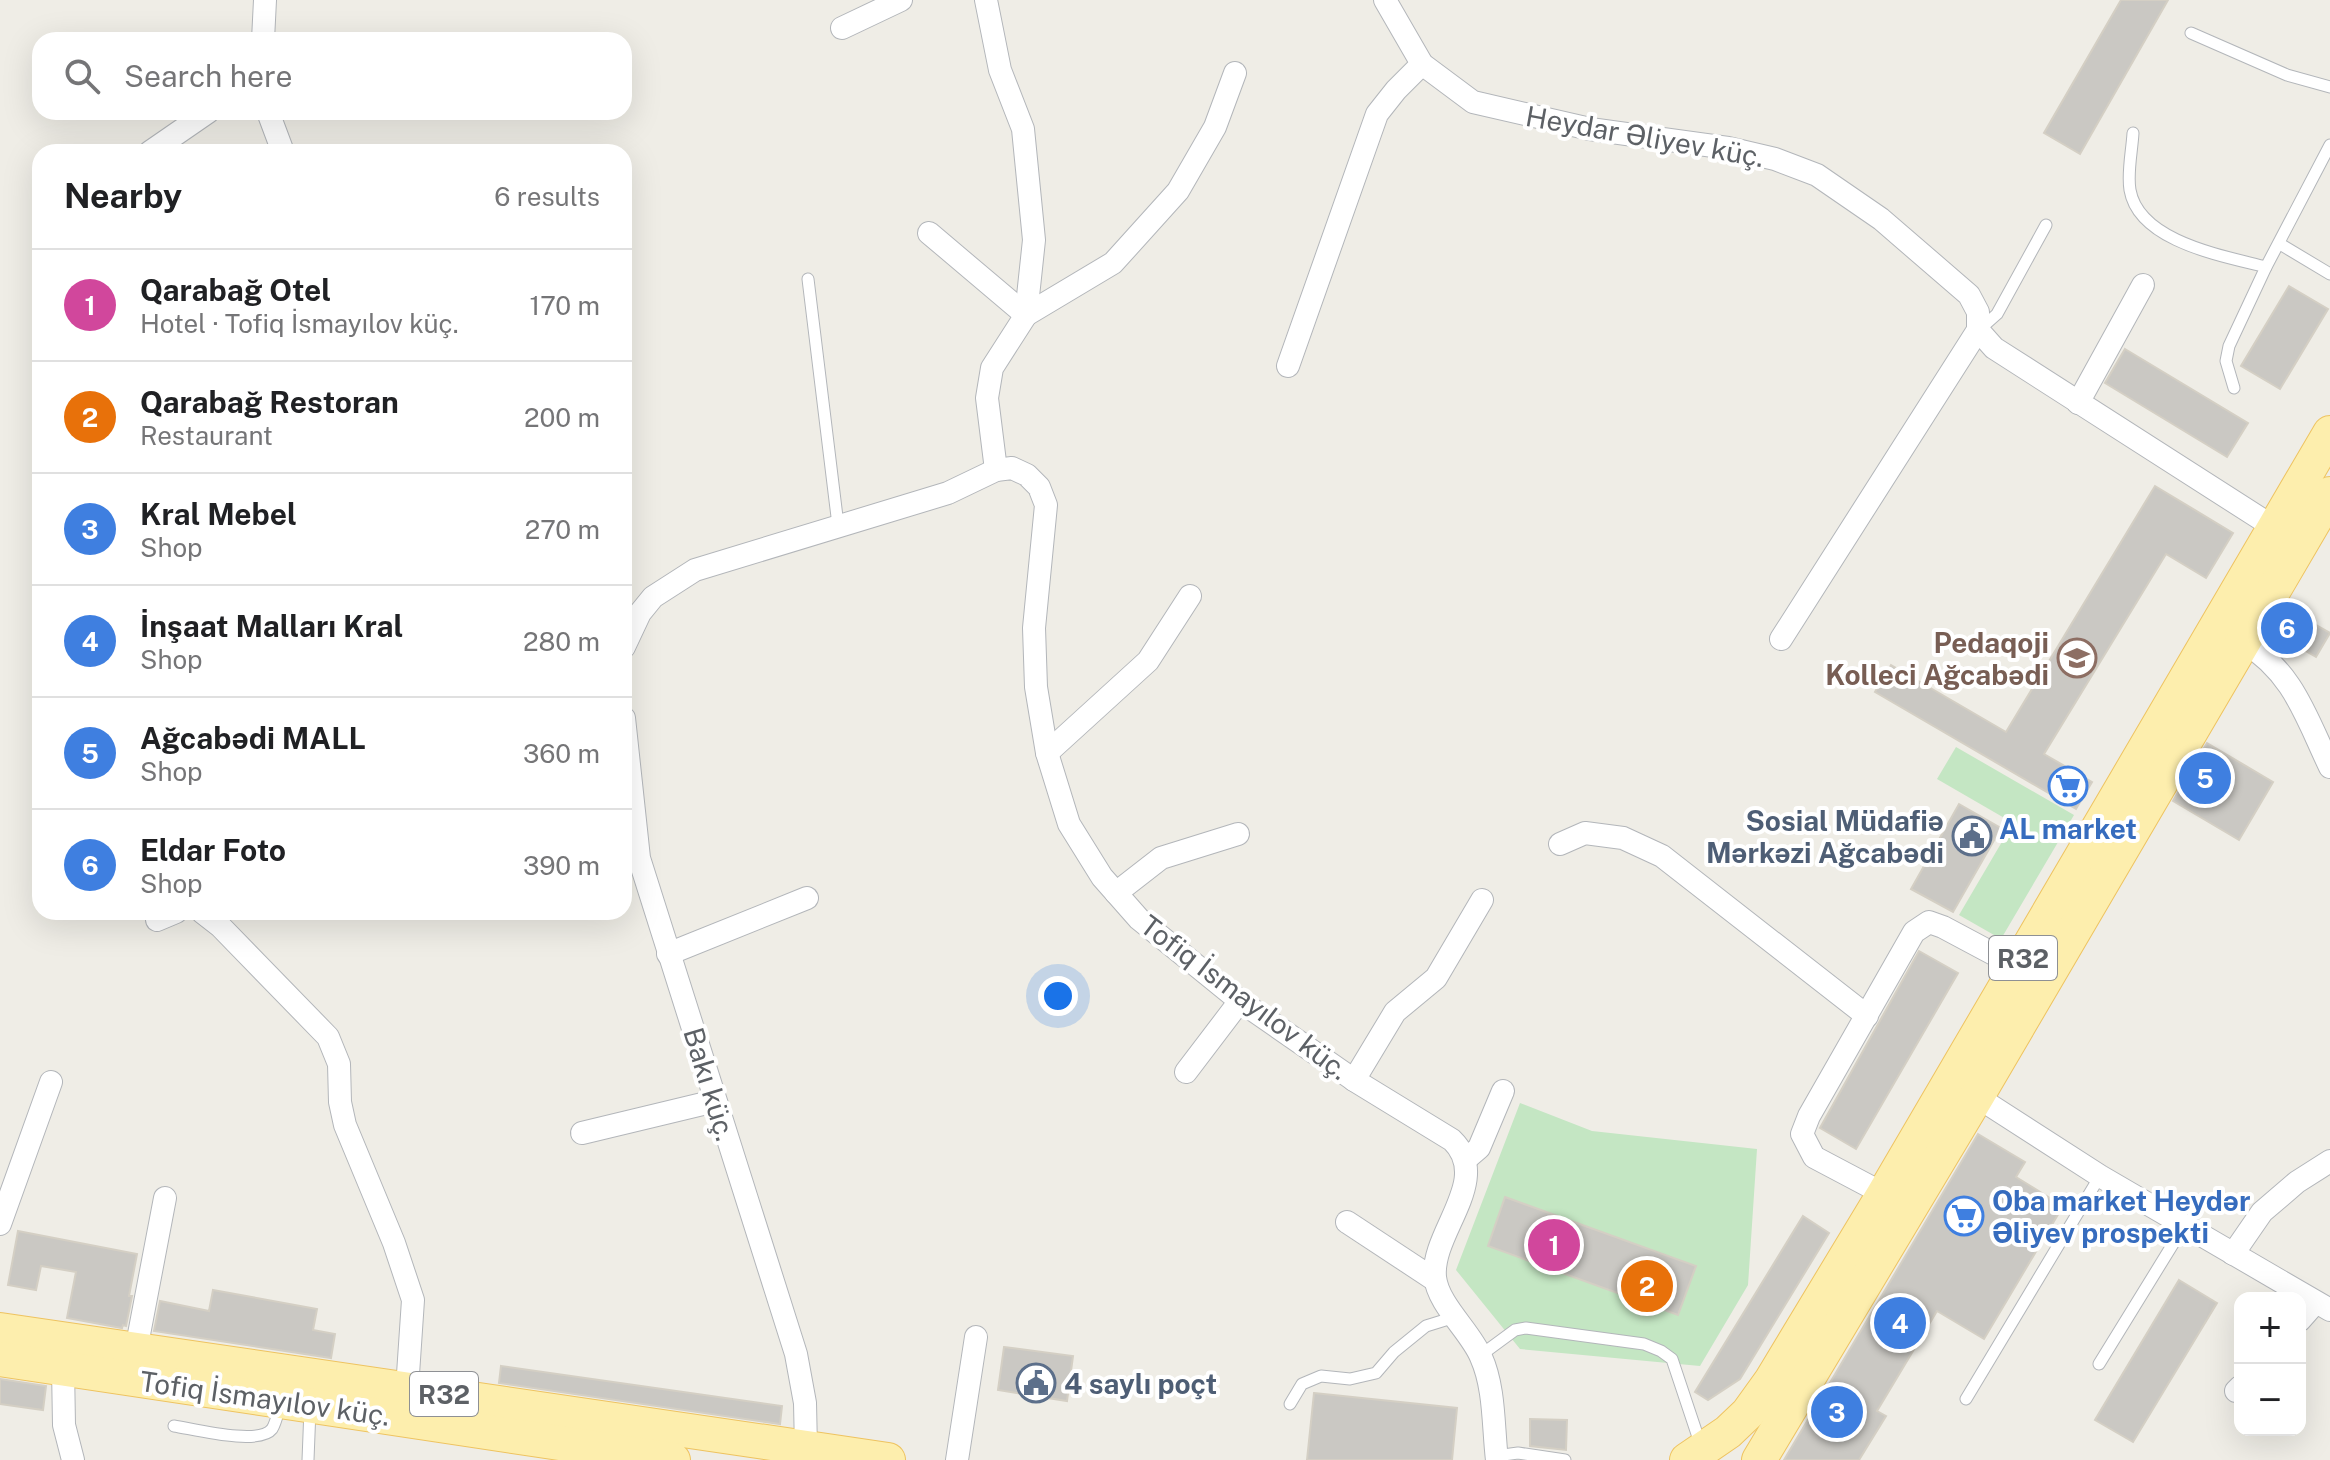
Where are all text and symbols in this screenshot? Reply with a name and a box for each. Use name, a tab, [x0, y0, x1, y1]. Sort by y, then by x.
search box	[32, 32, 632, 120]
icon: search	[60, 54, 104, 98]
text: Search here	[124, 58, 292, 94]
street label: Heydar Əliyev küç.	[1523, 99, 1767, 173]
text: Nearby	[64, 176, 182, 216]
text: 6 results	[494, 181, 600, 212]
text: Qarabağ Otel	[140, 272, 331, 308]
text: 1	[84, 290, 96, 321]
text: 170 m	[530, 290, 600, 321]
text: Hotel · Tofiq İsmayılov küç.	[140, 308, 459, 339]
text: Qarabağ Restoran	[140, 384, 399, 420]
text: 2	[82, 402, 98, 433]
text: 200 m	[524, 402, 600, 433]
text: Restaurant	[140, 420, 273, 451]
text: Kral Mebel	[140, 496, 297, 532]
text: 3	[81, 514, 99, 545]
text: 270 m	[525, 514, 600, 545]
text: Shop	[140, 532, 203, 563]
pin: 6	[2261, 598, 2313, 658]
text: İnşaat Malları Kral	[140, 608, 403, 644]
text: 4	[81, 626, 99, 657]
text: 280 m	[523, 626, 600, 657]
place label: Pedaqoji Kolleci Ağcabədi	[1825, 626, 2049, 691]
school or university icon: Pedaqoji Kolleci Ağcabədi	[2056, 637, 2098, 679]
text: Shop	[140, 644, 203, 675]
text: Ağcabədi MALL	[140, 720, 366, 756]
text: 5	[81, 738, 99, 769]
text: 360 m	[523, 738, 600, 769]
pin: 5	[2179, 748, 2231, 808]
text: Shop	[140, 756, 203, 787]
supermarket icon: AL market	[2047, 765, 2089, 807]
place label: Sosial Müdafiə Mərkəzi Ağcabədi	[1706, 804, 1944, 869]
place label: AL market	[1999, 812, 2137, 845]
public building icon: Sosial Müdafiə Mərkəzi Ağcabədi	[1951, 815, 1993, 857]
text: Eldar Foto	[140, 832, 286, 868]
text: 6	[81, 850, 99, 881]
text: 390 m	[523, 850, 600, 881]
text: Shop	[140, 868, 203, 899]
street label: Tofiq İsmayılov küç.	[1134, 908, 1356, 1086]
road number: R32	[1989, 936, 2057, 980]
your location	[1038, 976, 1078, 1016]
street label: Bakı küç.	[677, 1023, 743, 1145]
place label: Oba market Heydər Əliyev prospekti	[1992, 1184, 2251, 1249]
supermarket icon: Oba market Heydər Əliyev prospekti	[1943, 1195, 1985, 1237]
pin: 1	[1528, 1215, 1580, 1275]
pin: 2	[1621, 1256, 1673, 1316]
map controls	[2234, 1292, 2306, 1436]
button: +	[2234, 1292, 2306, 1364]
pin: 4	[1874, 1293, 1926, 1353]
public building icon: 4 saylı poçt	[1015, 1362, 1057, 1404]
street label: Tofiq İsmayılov küç.	[138, 1364, 392, 1432]
button: −	[2234, 1364, 2306, 1436]
place label: 4 saylı poçt	[1064, 1367, 1217, 1400]
road number: R32	[410, 1372, 478, 1416]
pin: 3	[1811, 1382, 1863, 1442]

